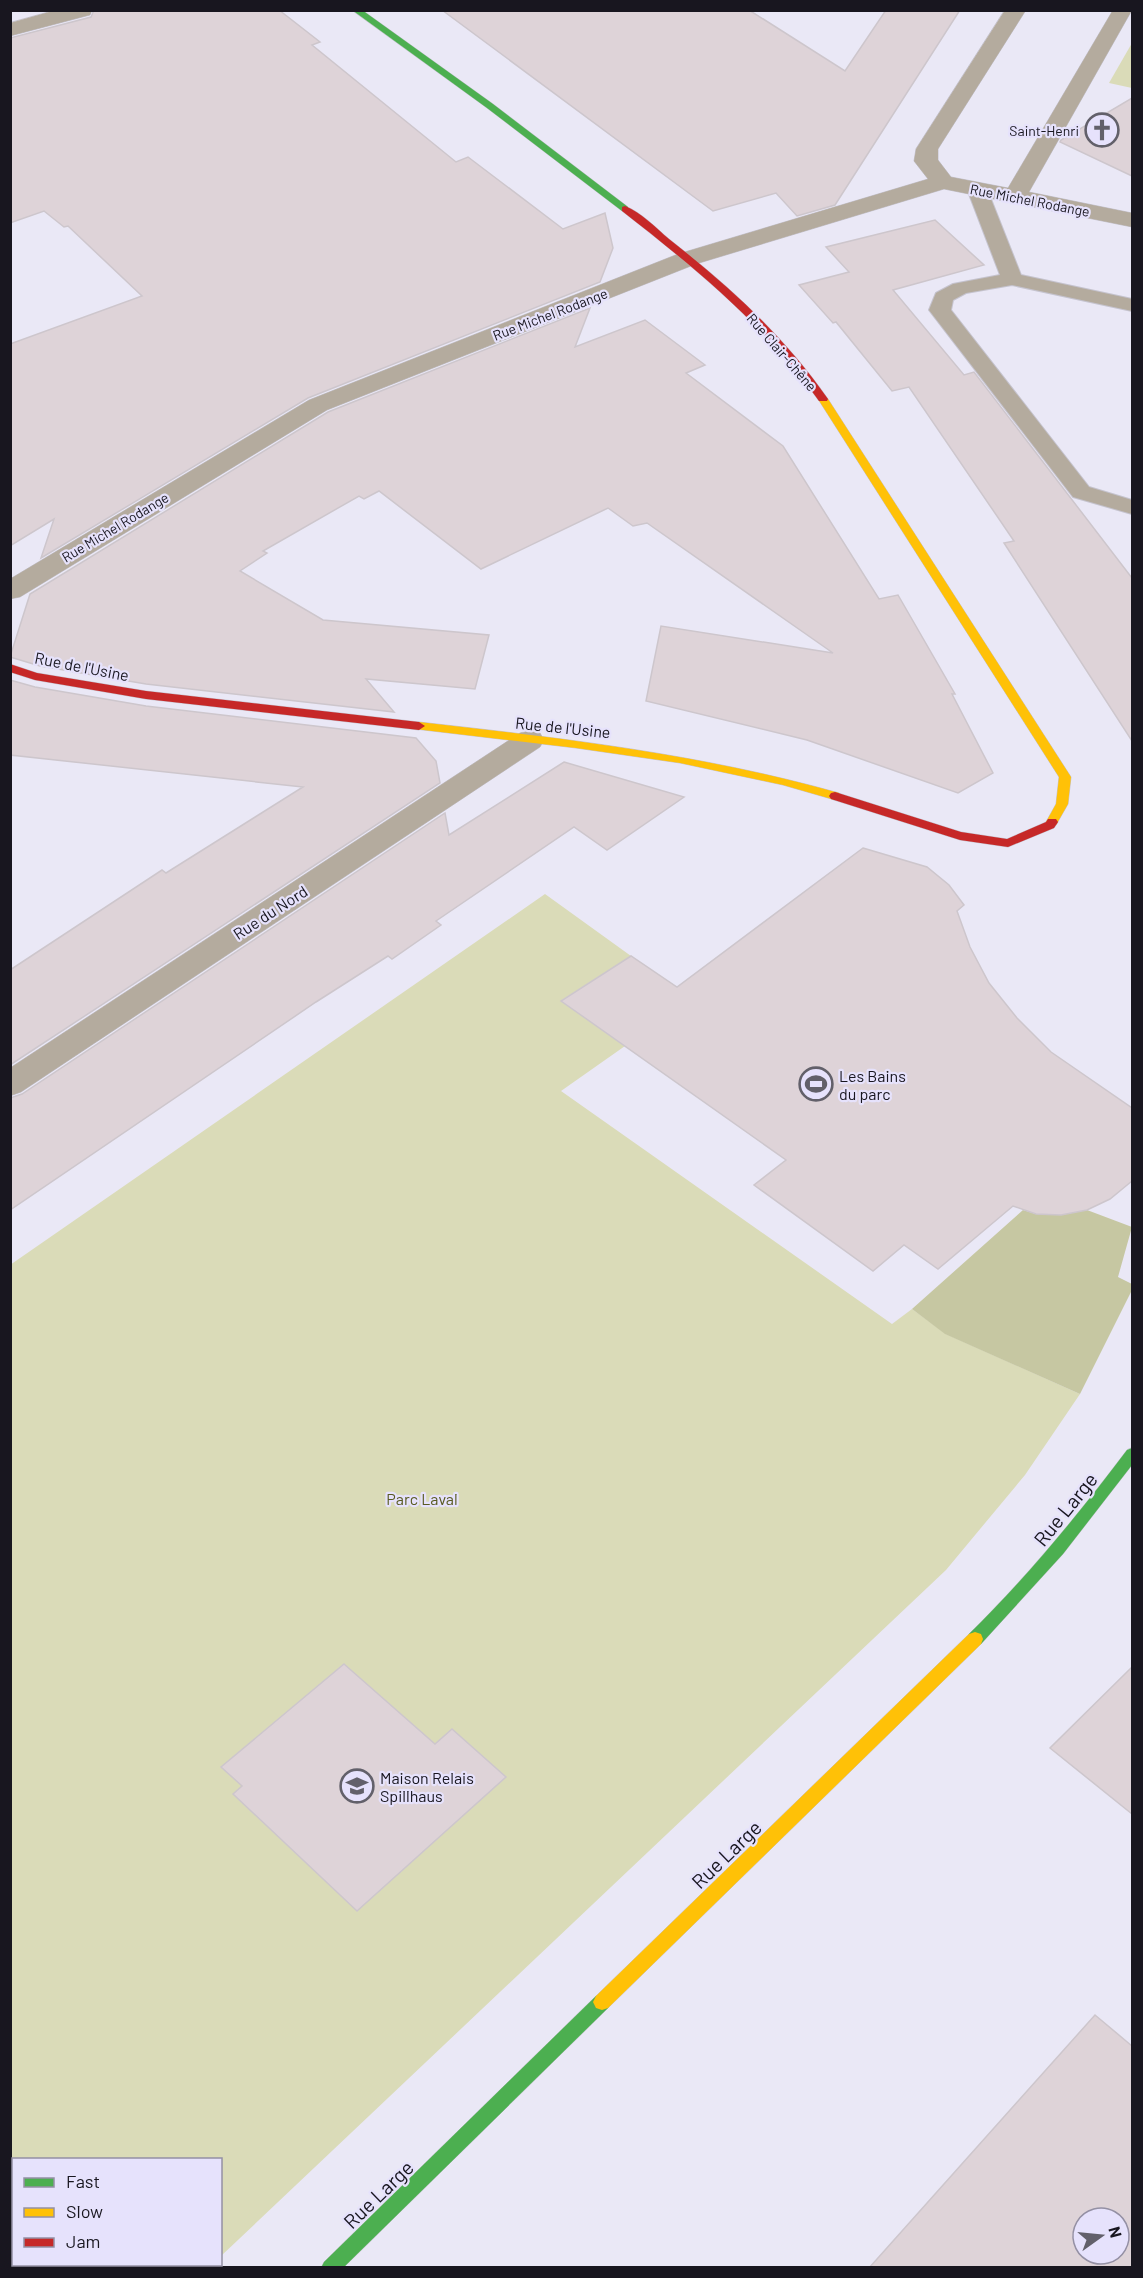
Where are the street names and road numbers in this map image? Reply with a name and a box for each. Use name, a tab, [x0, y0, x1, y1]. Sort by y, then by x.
street label: Rue Michel Rodange	[969, 180, 1091, 220]
street label: Rue Michel Rodange	[490, 284, 610, 344]
street label: Rue Clair-Chêne	[744, 310, 820, 394]
street label: Rue Michel Rodange	[59, 488, 171, 566]
street label: Rue de l'Usine	[33, 648, 131, 684]
street label: Rue de l'Usine	[514, 713, 612, 741]
street label: Rue du Nord	[229, 881, 311, 943]
street label: Rue Large	[1028, 1467, 1102, 1551]
street label: Rue Large	[686, 1815, 766, 1893]
street label: Rue Large	[338, 2155, 418, 2233]

